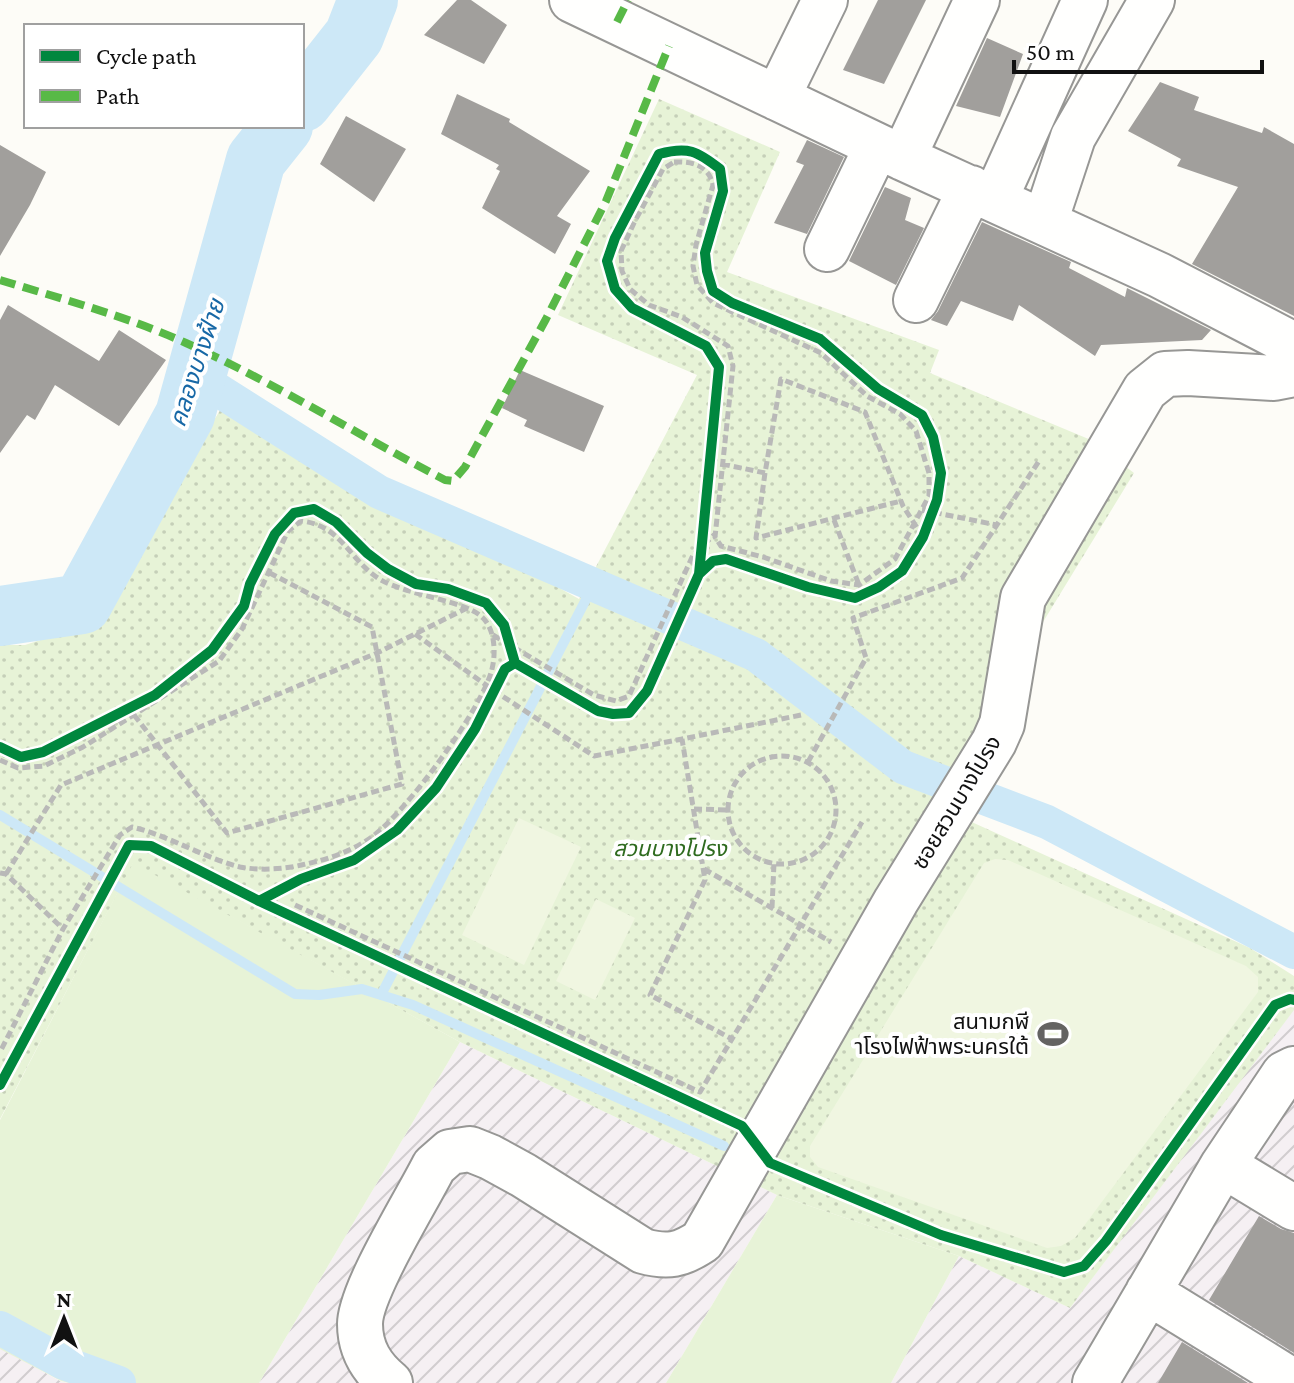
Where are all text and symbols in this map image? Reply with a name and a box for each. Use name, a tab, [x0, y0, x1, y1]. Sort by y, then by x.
legend	[24, 24, 304, 128]
scale bar	[1014, 24, 1262, 74]
text: 50 m	[1026, 38, 1075, 65]
text: Cycle path	[96, 42, 197, 69]
text: Path	[96, 82, 140, 109]
water label: คลองบางฝ้าย	[163, 294, 230, 430]
street label: ซอยสวนบางโปรง	[907, 731, 1006, 874]
park label: สวนบางโปรง	[613, 836, 728, 861]
place label: สนามกฬี าโรงไฟฟ้าพระนครใต้	[854, 1009, 1029, 1059]
sports icon: สนามกฬี าโรงไฟฟ้าพระนครใต้	[1036, 1017, 1070, 1051]
north arrow	[24, 1279, 104, 1359]
text: N	[57, 1287, 72, 1312]

